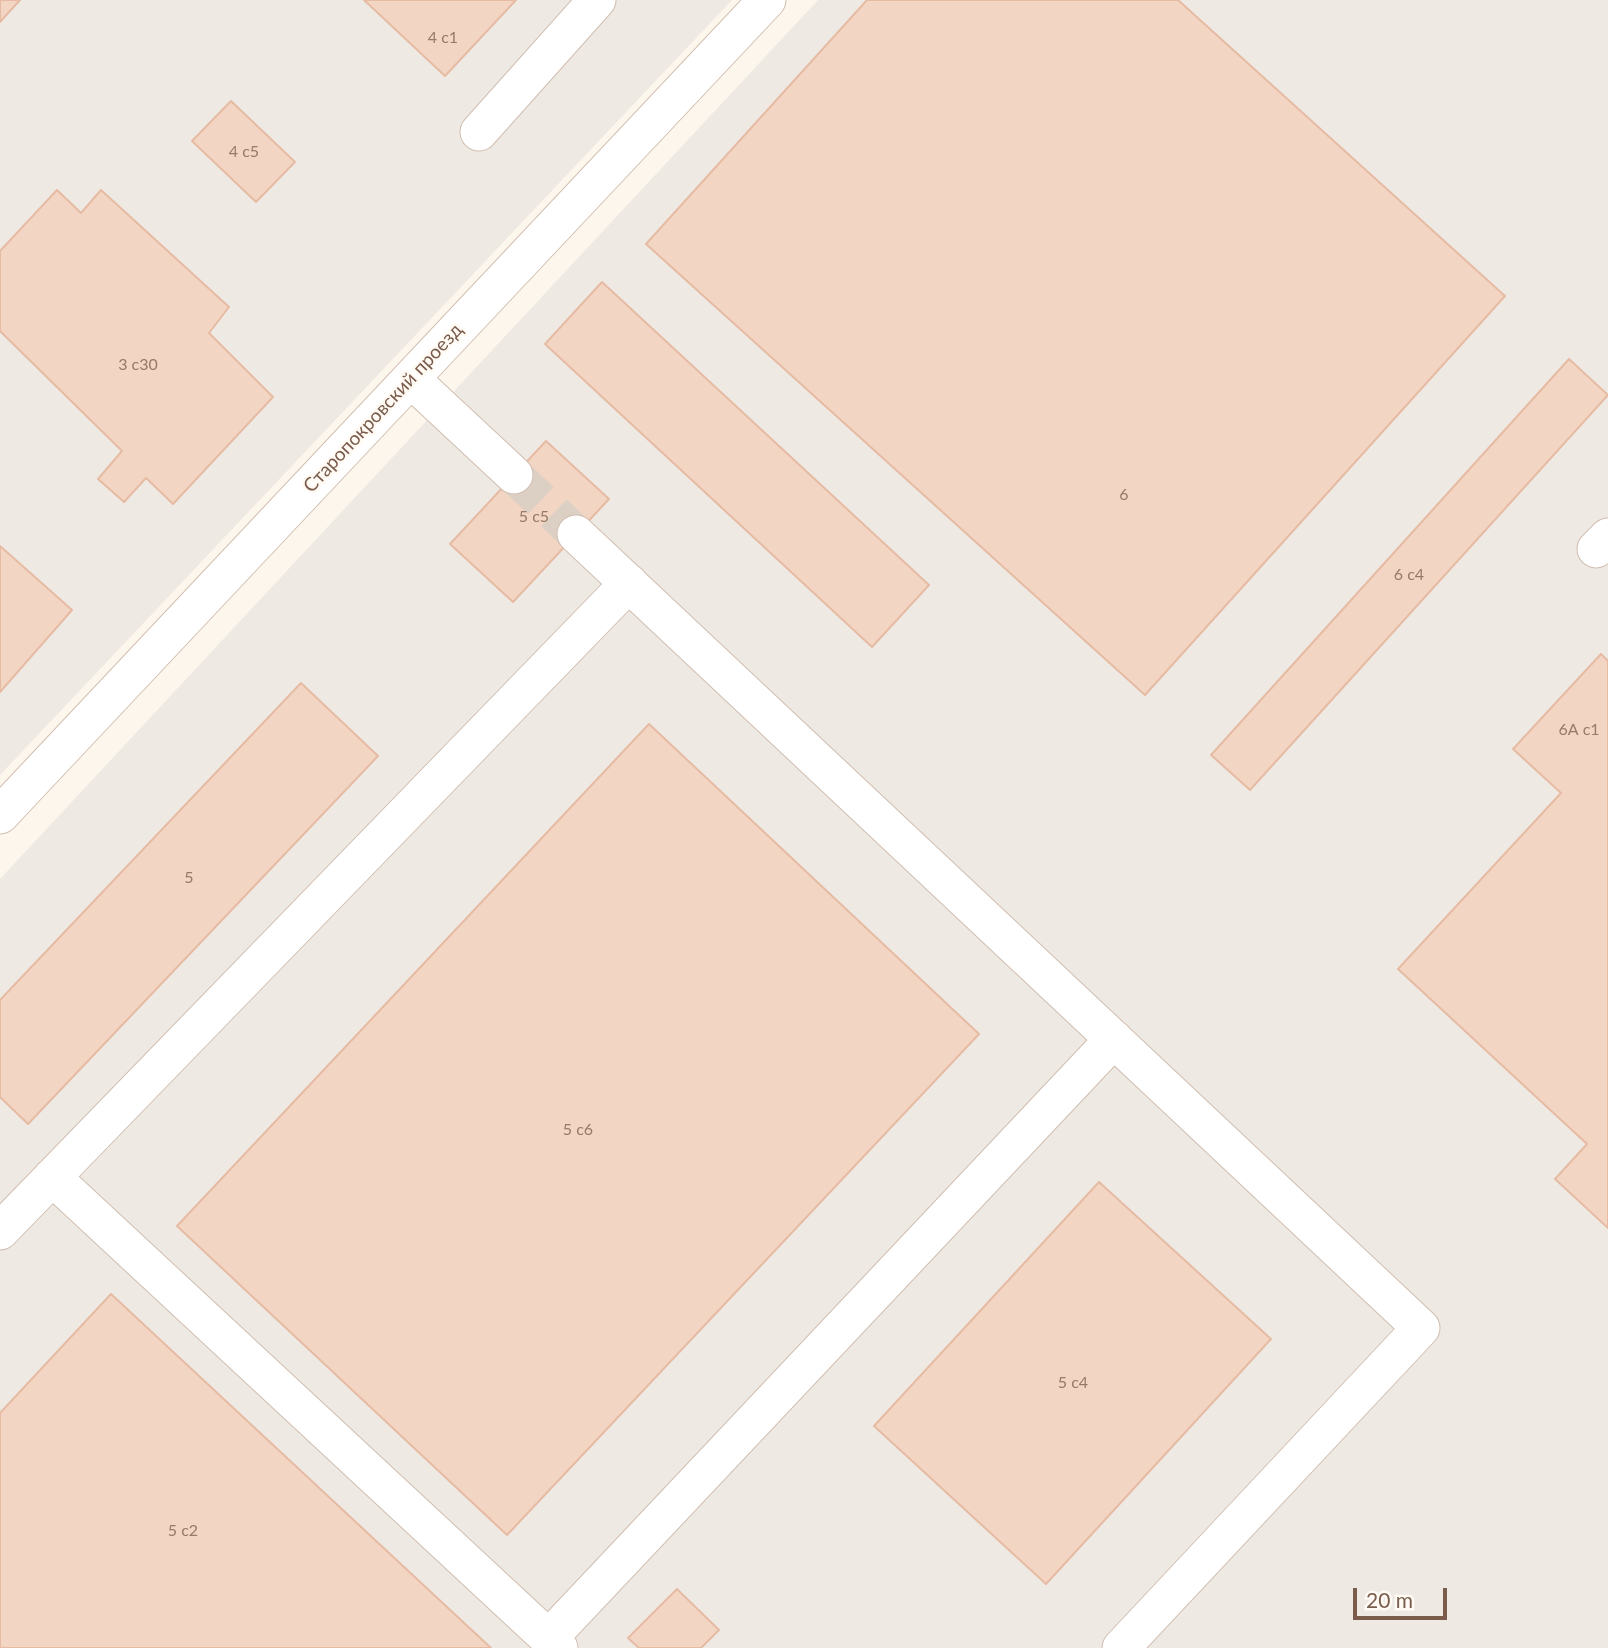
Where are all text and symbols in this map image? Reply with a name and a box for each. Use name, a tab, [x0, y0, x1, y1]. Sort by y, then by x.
house number: 4 с1	[428, 28, 458, 48]
house number: 4 с5	[229, 142, 259, 162]
street label: Старопокровский проезд	[299, 319, 467, 497]
house number: 3 с30	[118, 355, 158, 375]
house number: 6	[1119, 485, 1129, 505]
house number: 5 с5	[519, 507, 549, 527]
house number: 6 с4	[1394, 565, 1424, 585]
house number: 6А с1	[1558, 720, 1600, 740]
house number: 5	[184, 868, 194, 888]
house number: 5 с6	[563, 1120, 593, 1140]
house number: 5 с4	[1058, 1373, 1088, 1393]
house number: 5 с2	[168, 1521, 198, 1541]
scale bar	[1356, 1574, 1450, 1618]
text: 20 m	[1366, 1587, 1413, 1612]

